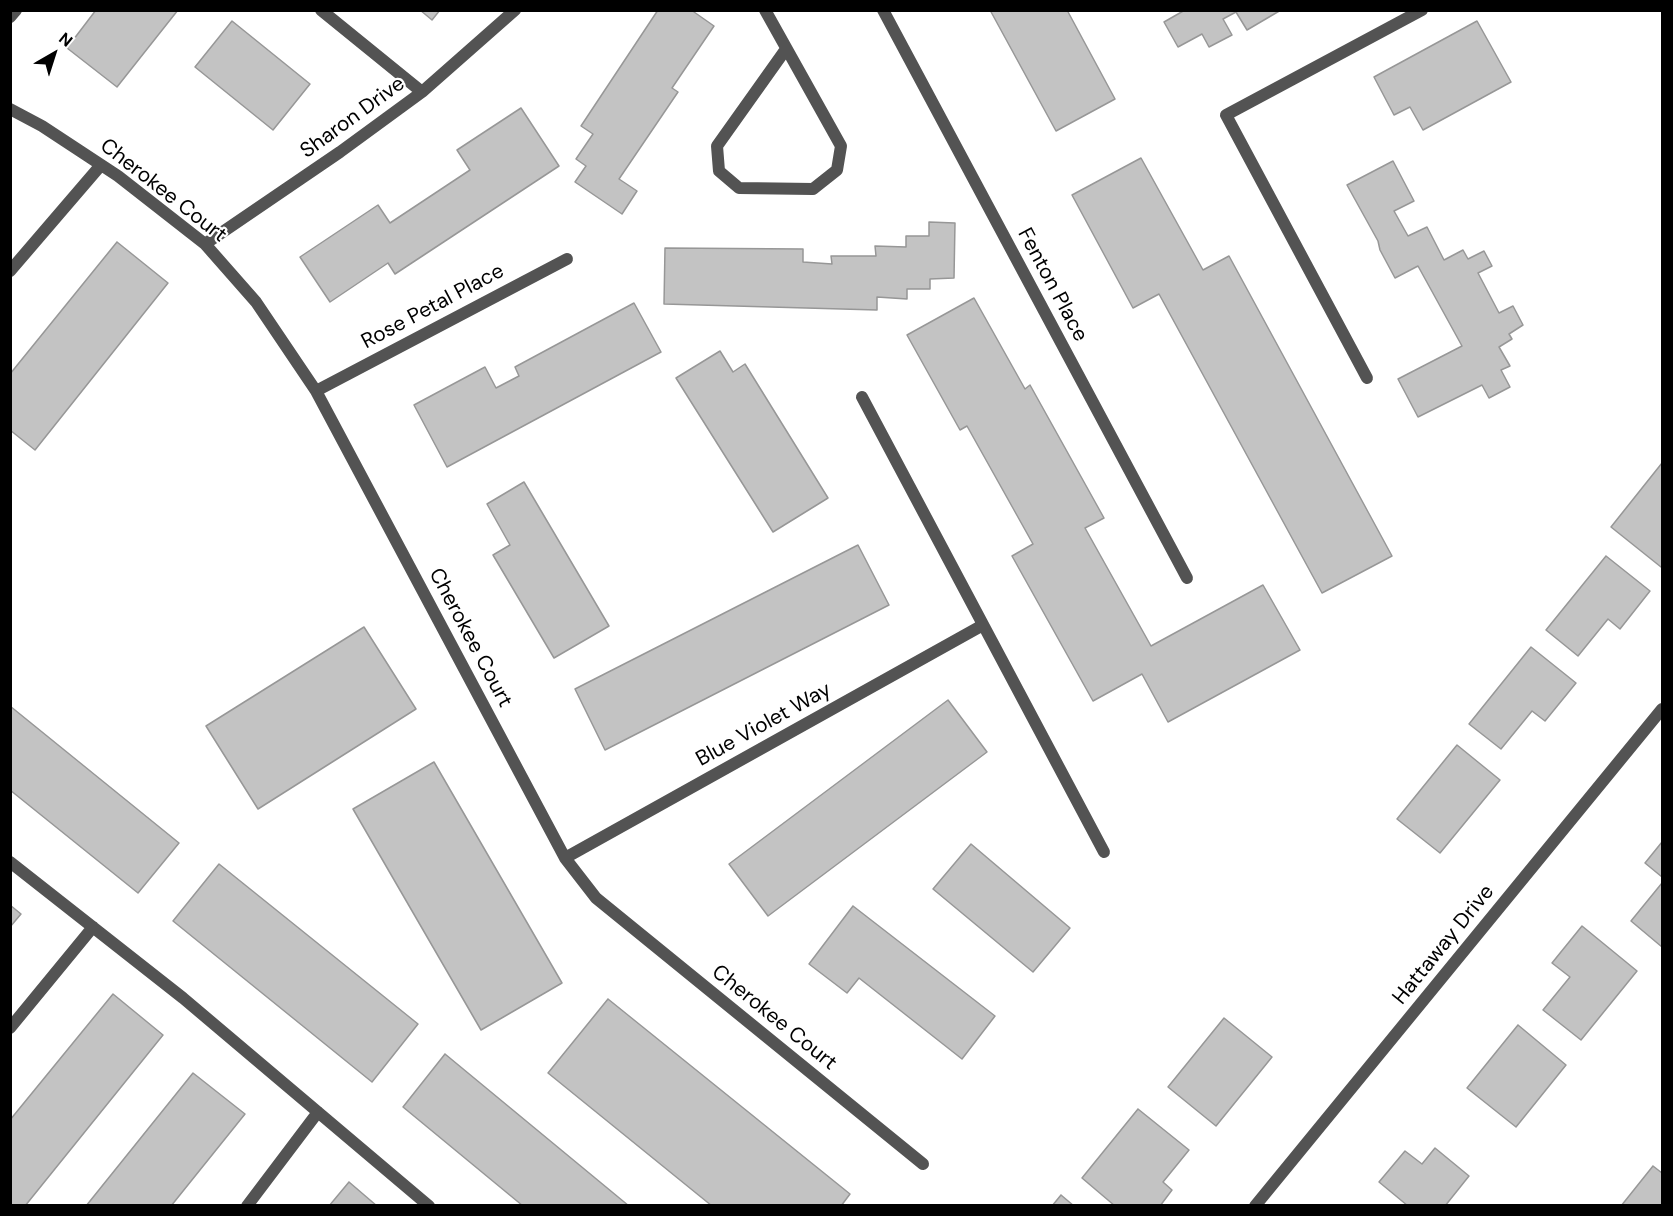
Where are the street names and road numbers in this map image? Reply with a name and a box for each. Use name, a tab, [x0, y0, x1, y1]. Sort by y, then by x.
street label: Sharon Drive	[296, 72, 410, 164]
street label: Cherokee Court	[95, 134, 231, 248]
street label: Fenton Place	[1012, 224, 1092, 346]
street label: Rose Petal Place	[357, 259, 509, 355]
street label: Cherokee Court	[423, 564, 517, 712]
street label: Blue Violet Way	[692, 677, 836, 773]
street label: Hattaway Drive	[1388, 880, 1500, 1010]
street label: Cherokee Court	[706, 960, 842, 1076]

